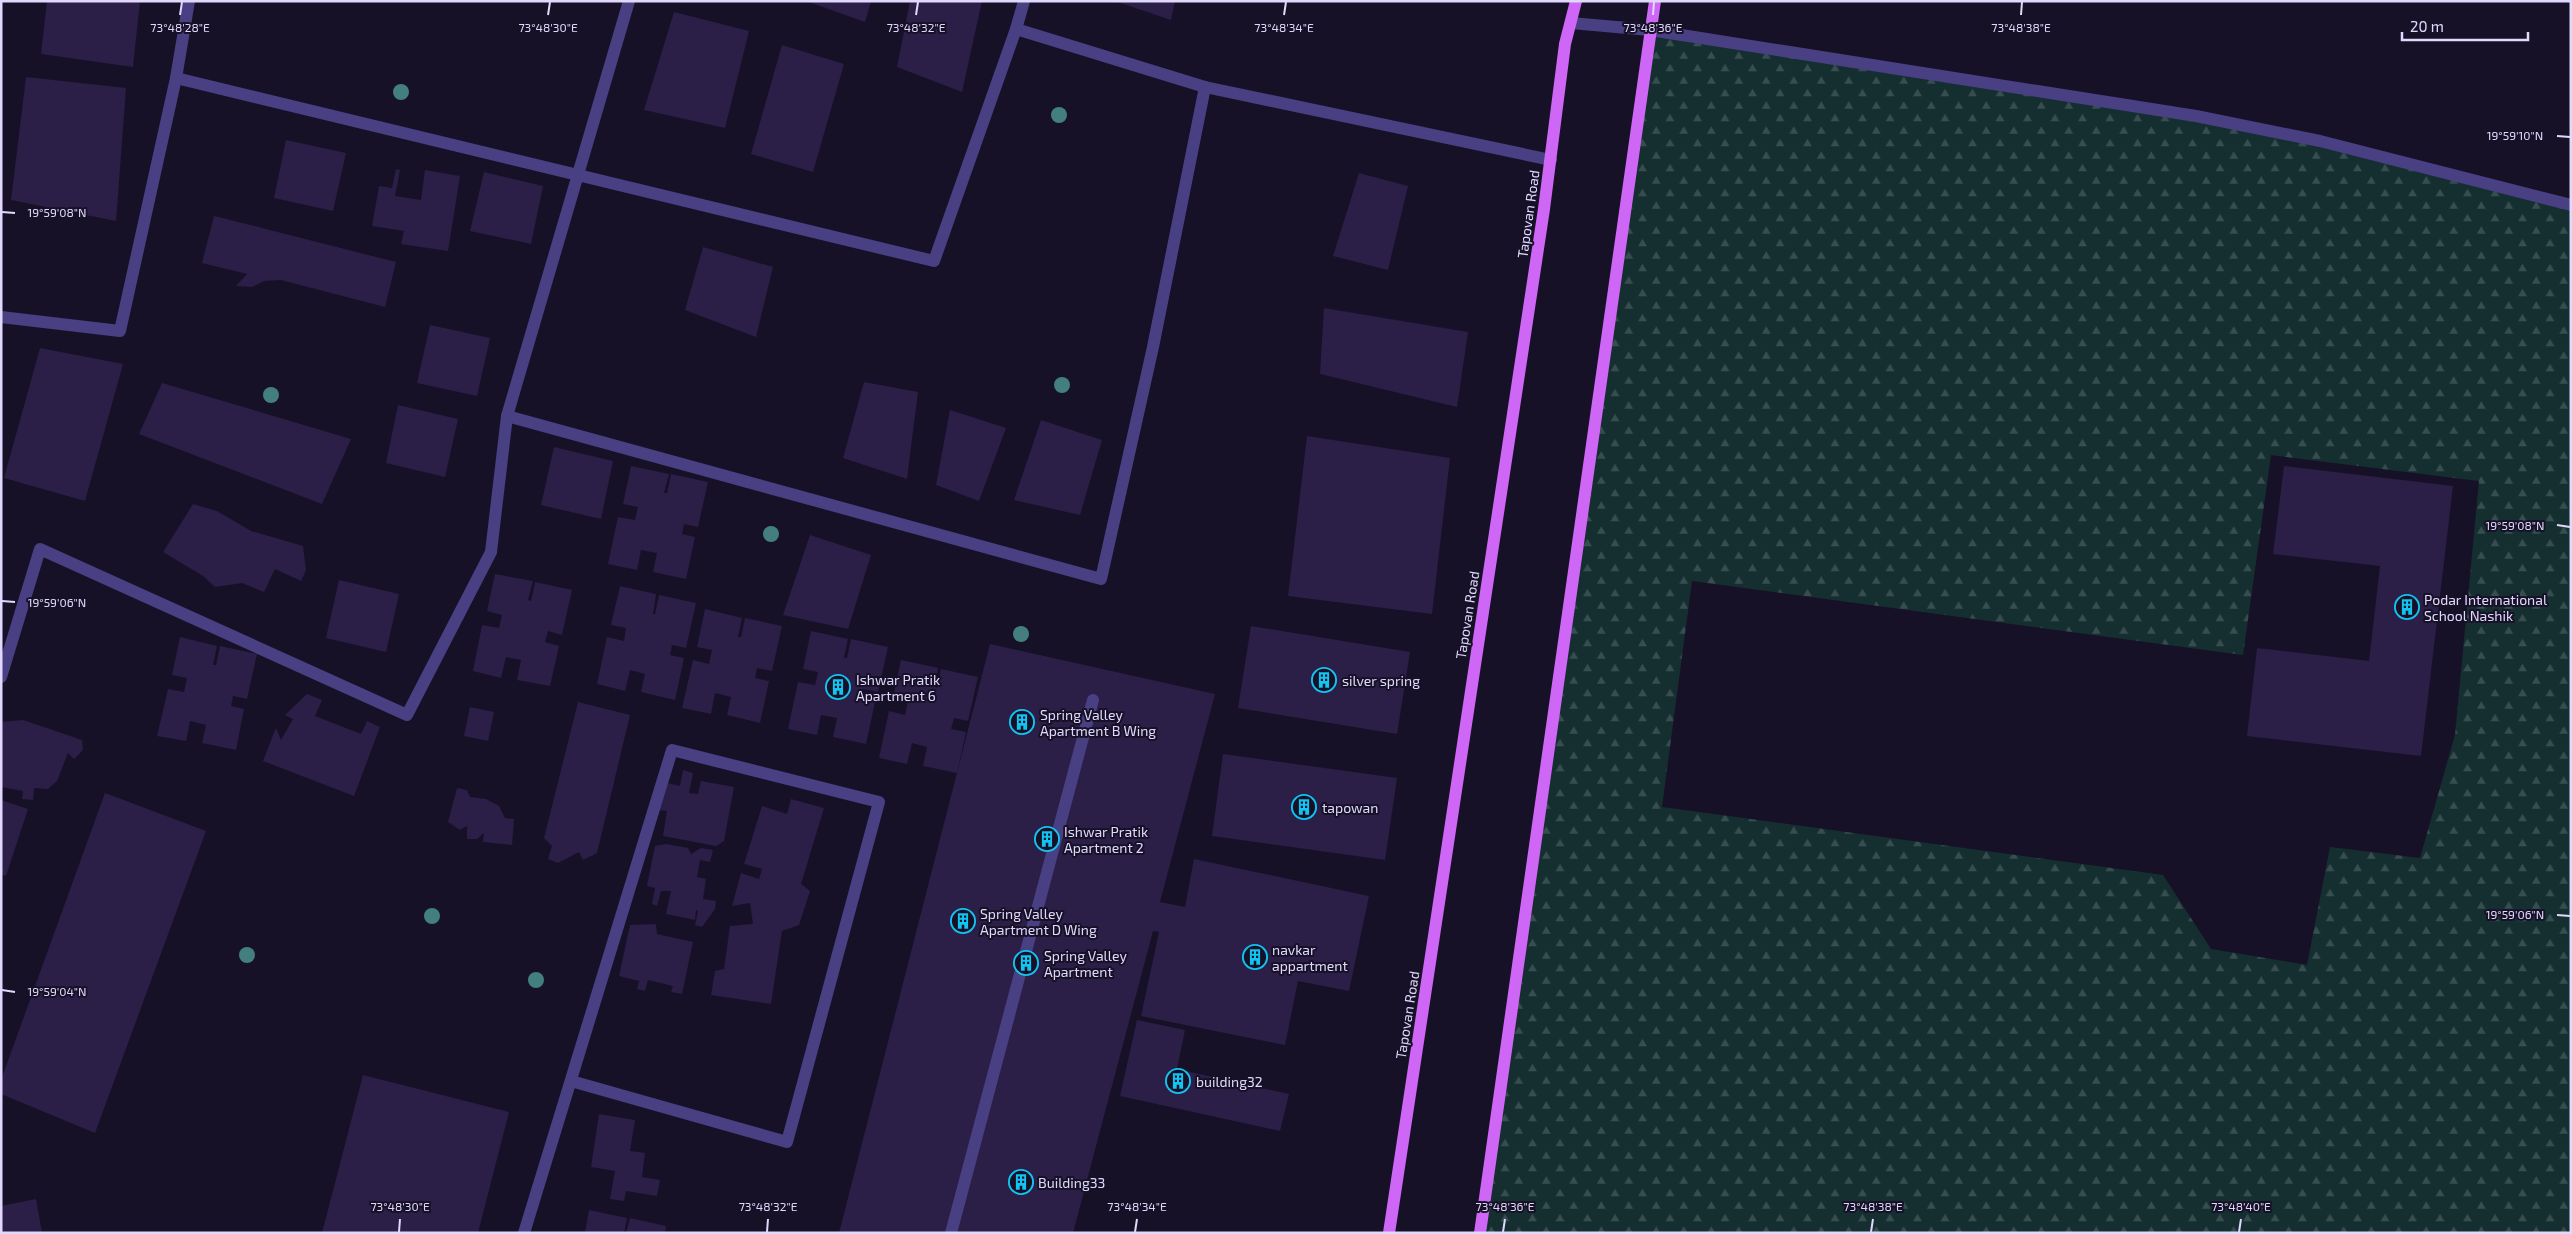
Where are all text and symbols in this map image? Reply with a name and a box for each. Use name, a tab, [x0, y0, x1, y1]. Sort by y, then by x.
scale bar	[2402, 10, 2528, 42]
text: 20 m	[2410, 17, 2444, 35]
text: 73°48'28"E	[150, 20, 210, 34]
text: 73°48'30"E	[518, 20, 578, 34]
text: 73°48'32"E	[887, 20, 946, 34]
text: 73°48'34"E	[1254, 20, 1314, 34]
text: 73°48'36"E	[1624, 20, 1683, 34]
text: 73°48'38"E	[1991, 20, 2051, 34]
text: 19°59'10"N	[2487, 128, 2543, 142]
street label: Tapovan Road	[1513, 169, 1543, 259]
text: 19°59'08"N	[27, 205, 87, 219]
text: 19°59'08"N	[2485, 518, 2545, 532]
street label: Tapovan Road	[1452, 570, 1482, 660]
place label: Podar International School Nashik	[2424, 591, 2548, 624]
building icon: Podar International School Nashik	[2394, 594, 2420, 620]
text: 19°59'06"N	[28, 595, 86, 609]
building icon: silver spring	[1311, 667, 1337, 693]
place label: Ishwar Pratik Apartment 6	[856, 671, 940, 704]
place label: silver spring	[1342, 672, 1420, 689]
building icon: Ishwar Pratik Apartment 6	[825, 674, 851, 700]
place label: Spring Valley Apartment B Wing	[1040, 706, 1156, 739]
building icon: Spring Valley Apartment B Wing	[1009, 709, 1035, 735]
building icon: tapowan	[1291, 794, 1317, 820]
place label: tapowan	[1322, 799, 1378, 816]
place label: Ishwar Pratik Apartment 2	[1064, 823, 1148, 856]
building icon: Ishwar Pratik Apartment 2	[1034, 826, 1060, 852]
place label: Spring Valley Apartment D Wing	[980, 905, 1097, 938]
text: 19°59'06"N	[2486, 907, 2544, 921]
building icon: Spring Valley Apartment D Wing	[950, 908, 976, 934]
place label: navkar appartment	[1272, 941, 1348, 974]
building icon: navkar appartment	[1242, 944, 1268, 970]
place label: Spring Valley Apartment	[1044, 947, 1127, 980]
building icon: Spring Valley Apartment	[1013, 950, 1039, 976]
street label: Tapovan Road	[1392, 970, 1422, 1060]
text: 19°59'04"N	[27, 984, 87, 998]
building icon: building32	[1165, 1068, 1191, 1094]
place label: building32	[1196, 1073, 1263, 1090]
building icon: Building33	[1008, 1169, 1034, 1195]
place label: Building33	[1038, 1174, 1105, 1191]
text: 73°48'30"E	[370, 1199, 430, 1213]
text: 73°48'32"E	[739, 1199, 798, 1213]
text: 73°48'34"E	[1107, 1199, 1167, 1213]
text: 73°48'36"E	[1476, 1199, 1535, 1213]
text: 73°48'38"E	[1843, 1199, 1903, 1213]
text: 73°48'40"E	[2211, 1199, 2271, 1213]

